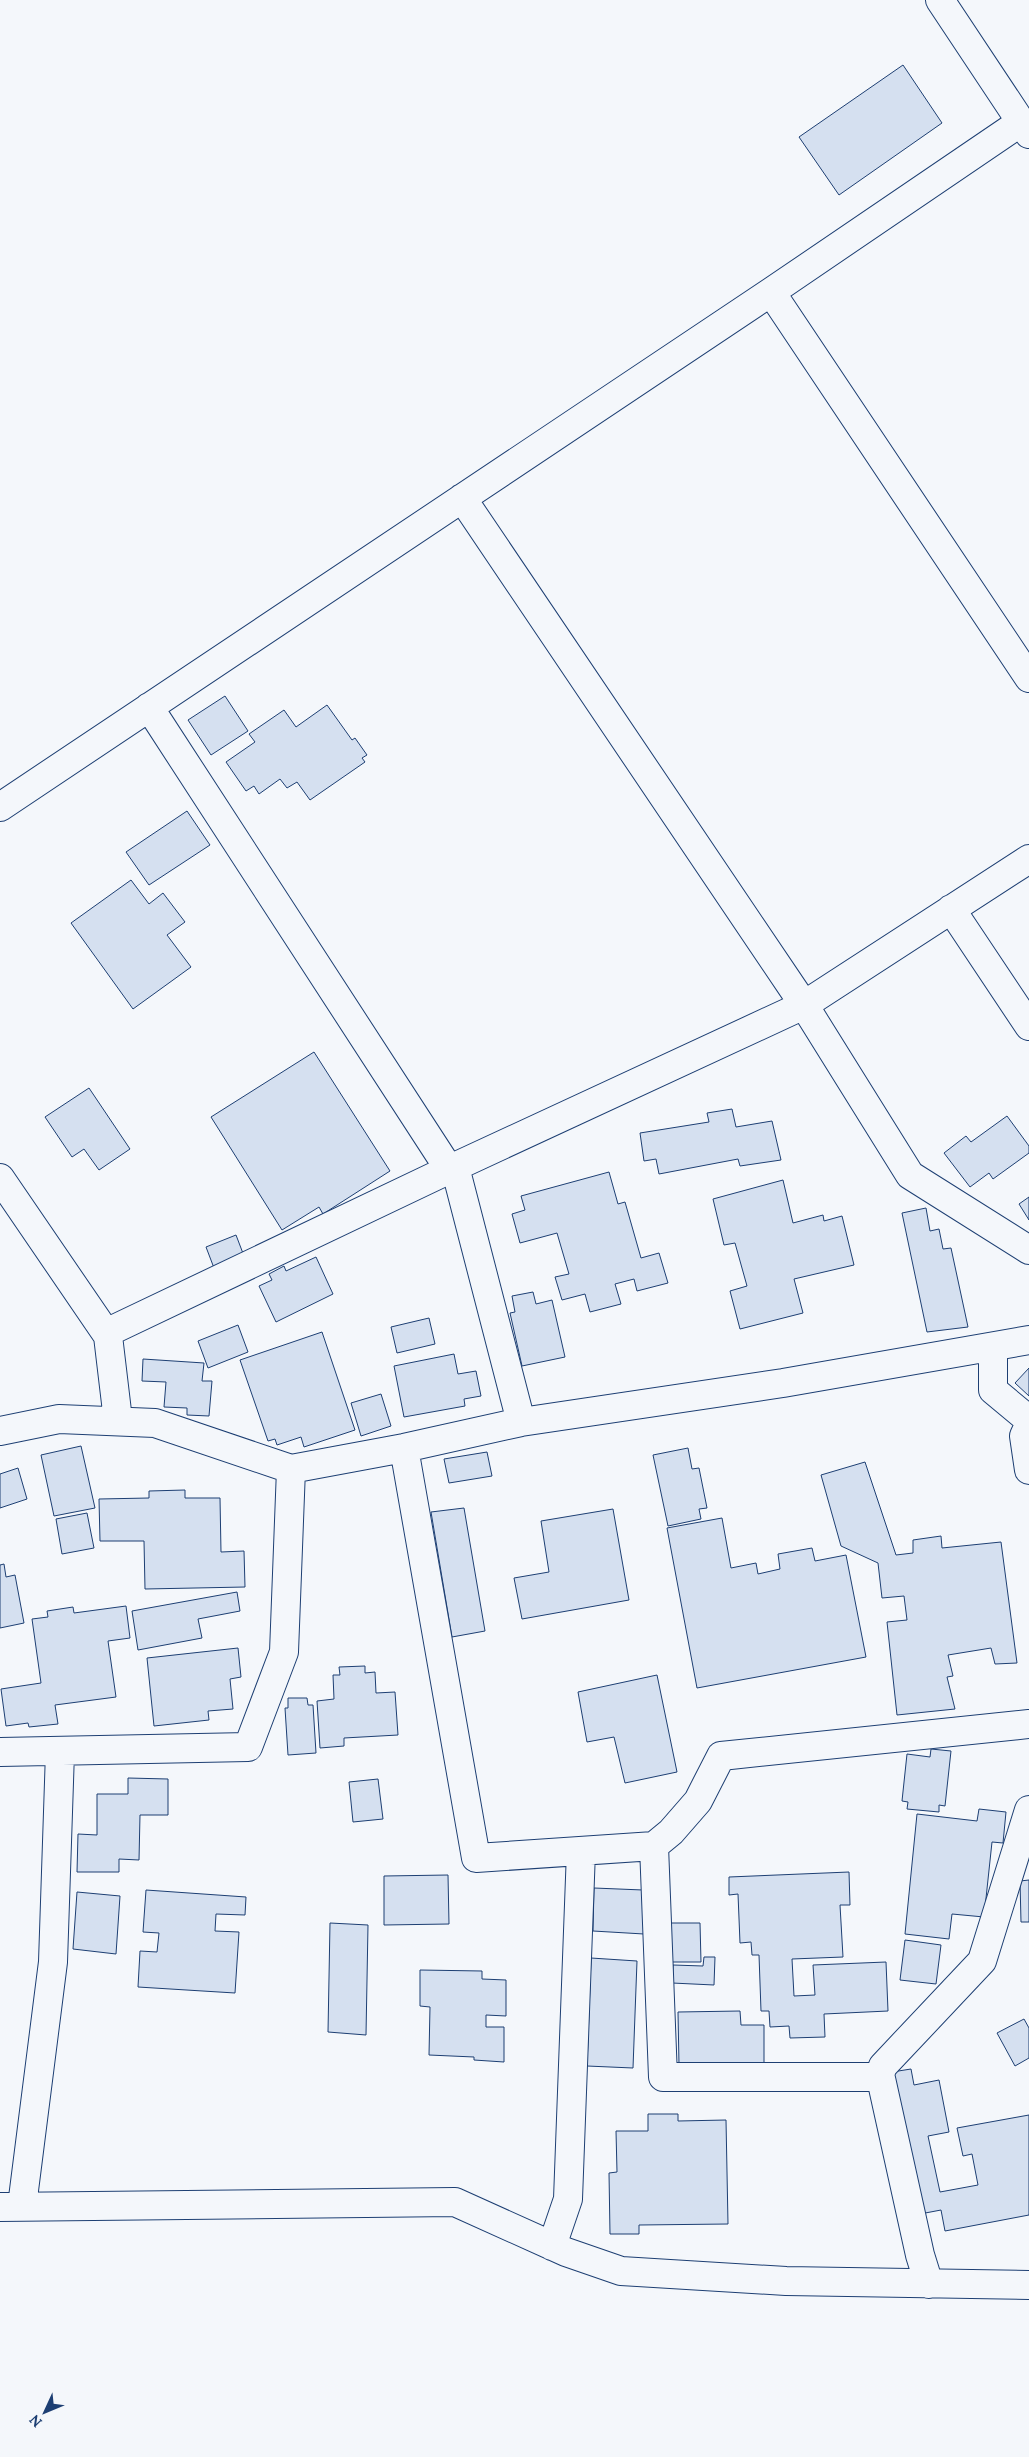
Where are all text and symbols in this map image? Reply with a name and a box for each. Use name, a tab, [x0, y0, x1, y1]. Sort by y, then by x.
north arrow	[20, 2387, 70, 2437]
text: N	[25, 2411, 46, 2431]

